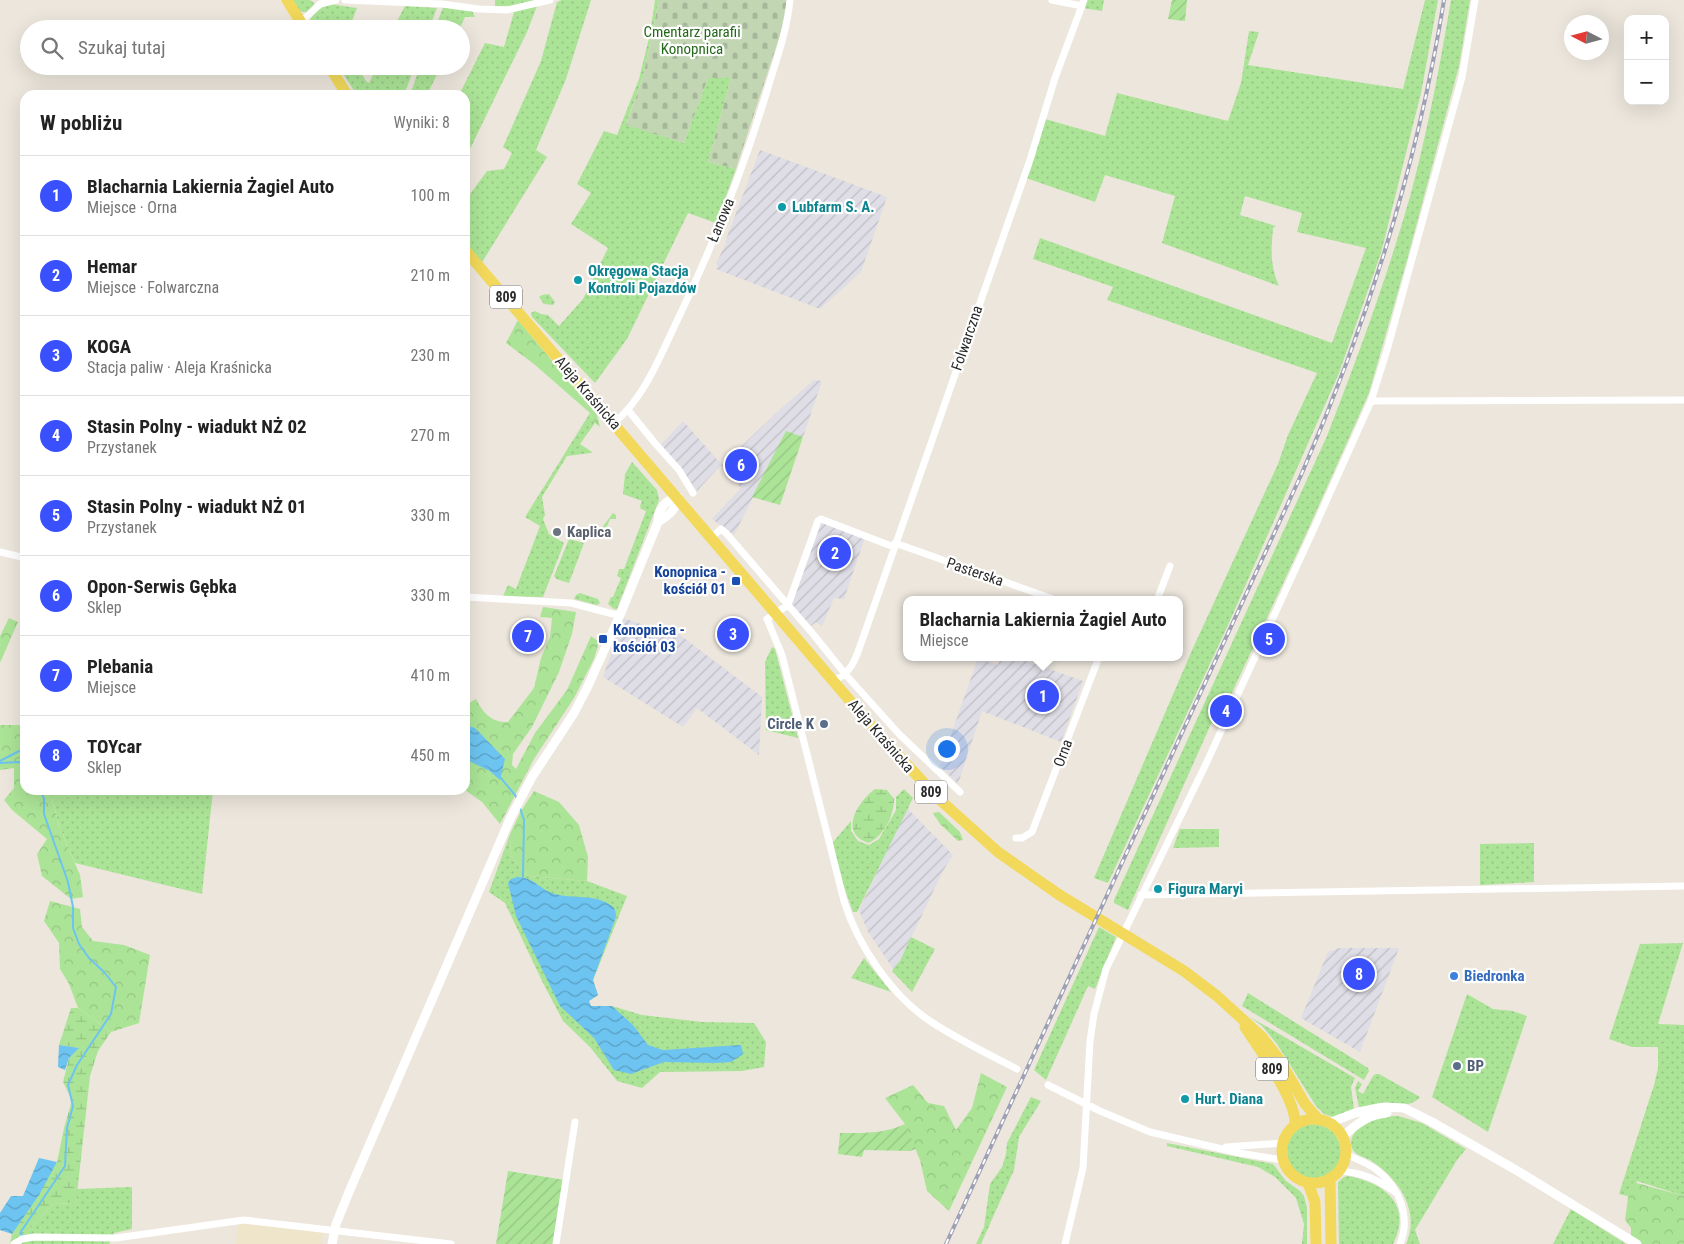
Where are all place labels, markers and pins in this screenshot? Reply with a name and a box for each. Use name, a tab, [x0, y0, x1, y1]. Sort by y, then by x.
place label: Lubfarm S. A.	[792, 198, 875, 216]
marker: Lubfarm S. A.	[776, 201, 788, 213]
place label: Okręgowa Stacja Kontroli Pojazdów	[588, 262, 697, 297]
marker: Okręgowa Stacja Kontroli Pojazdów	[572, 274, 584, 286]
pin: 6	[725, 446, 757, 484]
place label: Kaplica	[567, 523, 611, 541]
marker: Kaplica	[551, 526, 563, 538]
pin: 2	[819, 534, 851, 572]
place label: Konopnica - kościół 01	[654, 563, 726, 598]
marker: Konopnica - kościół 01	[730, 575, 742, 587]
pin: 3	[717, 615, 749, 653]
pin: 7	[512, 617, 544, 655]
pin: 5	[1253, 620, 1285, 658]
place label: Konopnica - kościół 03	[613, 621, 685, 656]
marker: Konopnica - kościół 03	[597, 633, 609, 645]
pin: 1	[1027, 677, 1059, 715]
pin: 4	[1210, 692, 1242, 730]
place label: Circle K	[767, 715, 815, 733]
marker: Circle K	[818, 718, 830, 730]
place label: Figura Maryi	[1168, 880, 1243, 898]
marker: Figura Maryi	[1152, 883, 1164, 895]
pin: 8	[1343, 955, 1375, 993]
place label: Biedronka	[1464, 967, 1525, 985]
marker: Biedronka	[1448, 970, 1460, 982]
place label: BP	[1467, 1057, 1484, 1075]
marker: BP	[1451, 1060, 1463, 1072]
place label: Hurt. Diana	[1195, 1090, 1263, 1108]
marker: Hurt. Diana	[1179, 1093, 1191, 1105]

